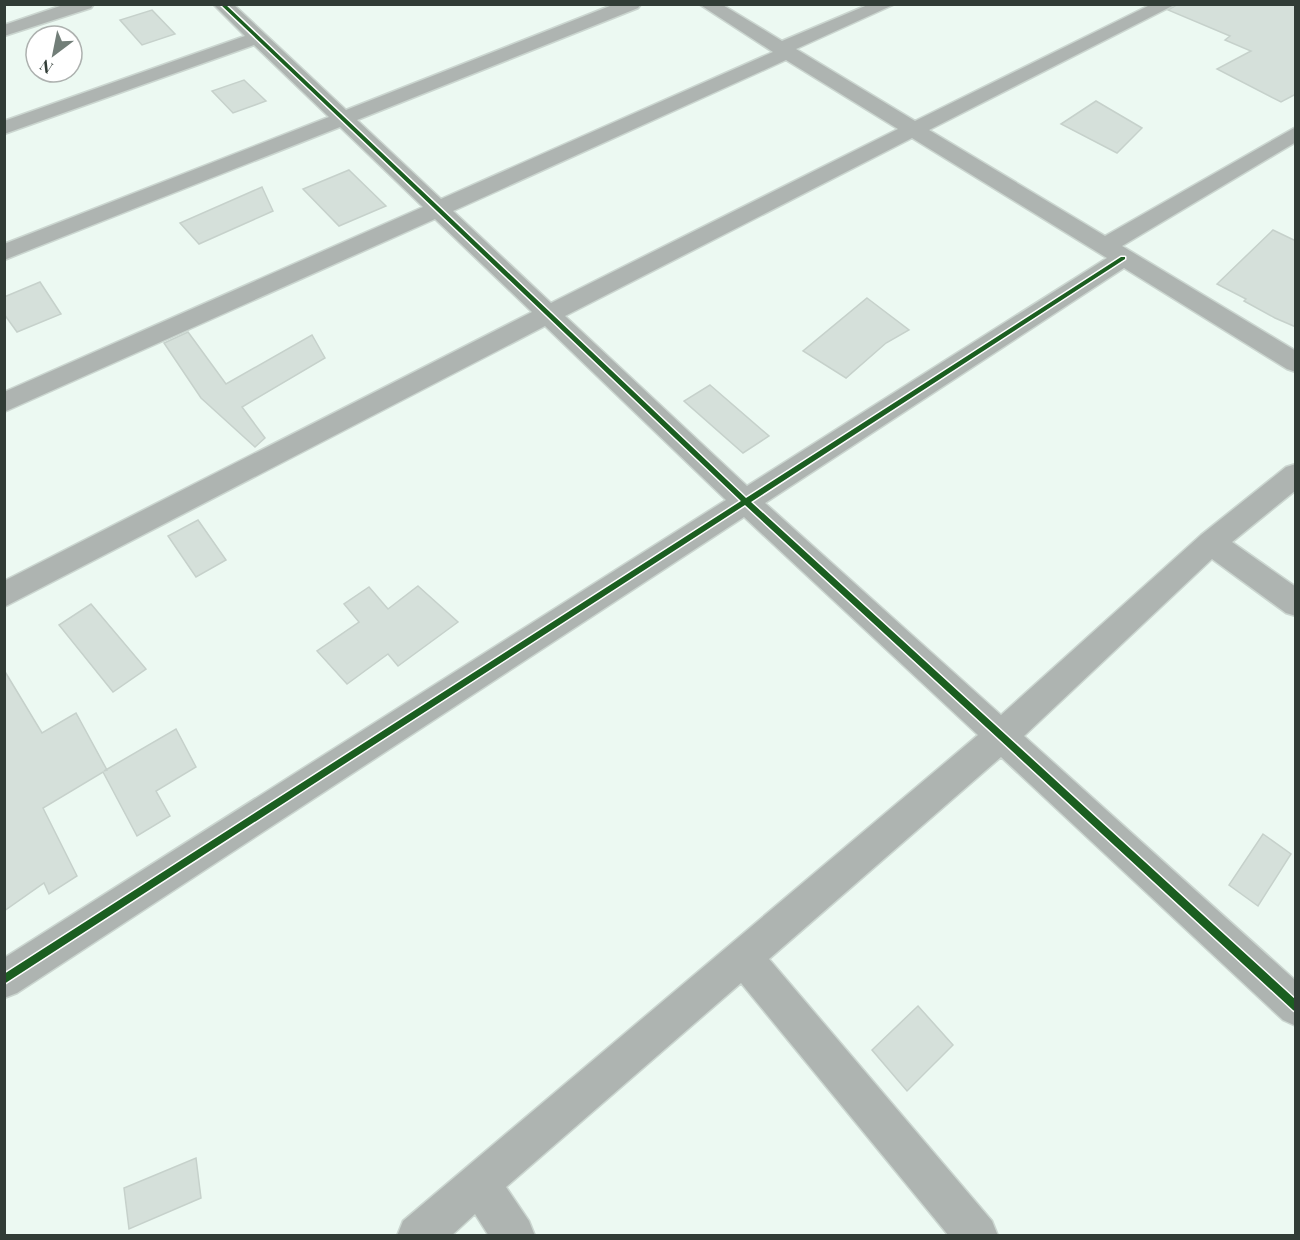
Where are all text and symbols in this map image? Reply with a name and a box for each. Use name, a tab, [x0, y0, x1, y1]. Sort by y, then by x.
north arrow	[24, 24, 84, 84]
text: N	[35, 55, 56, 79]

